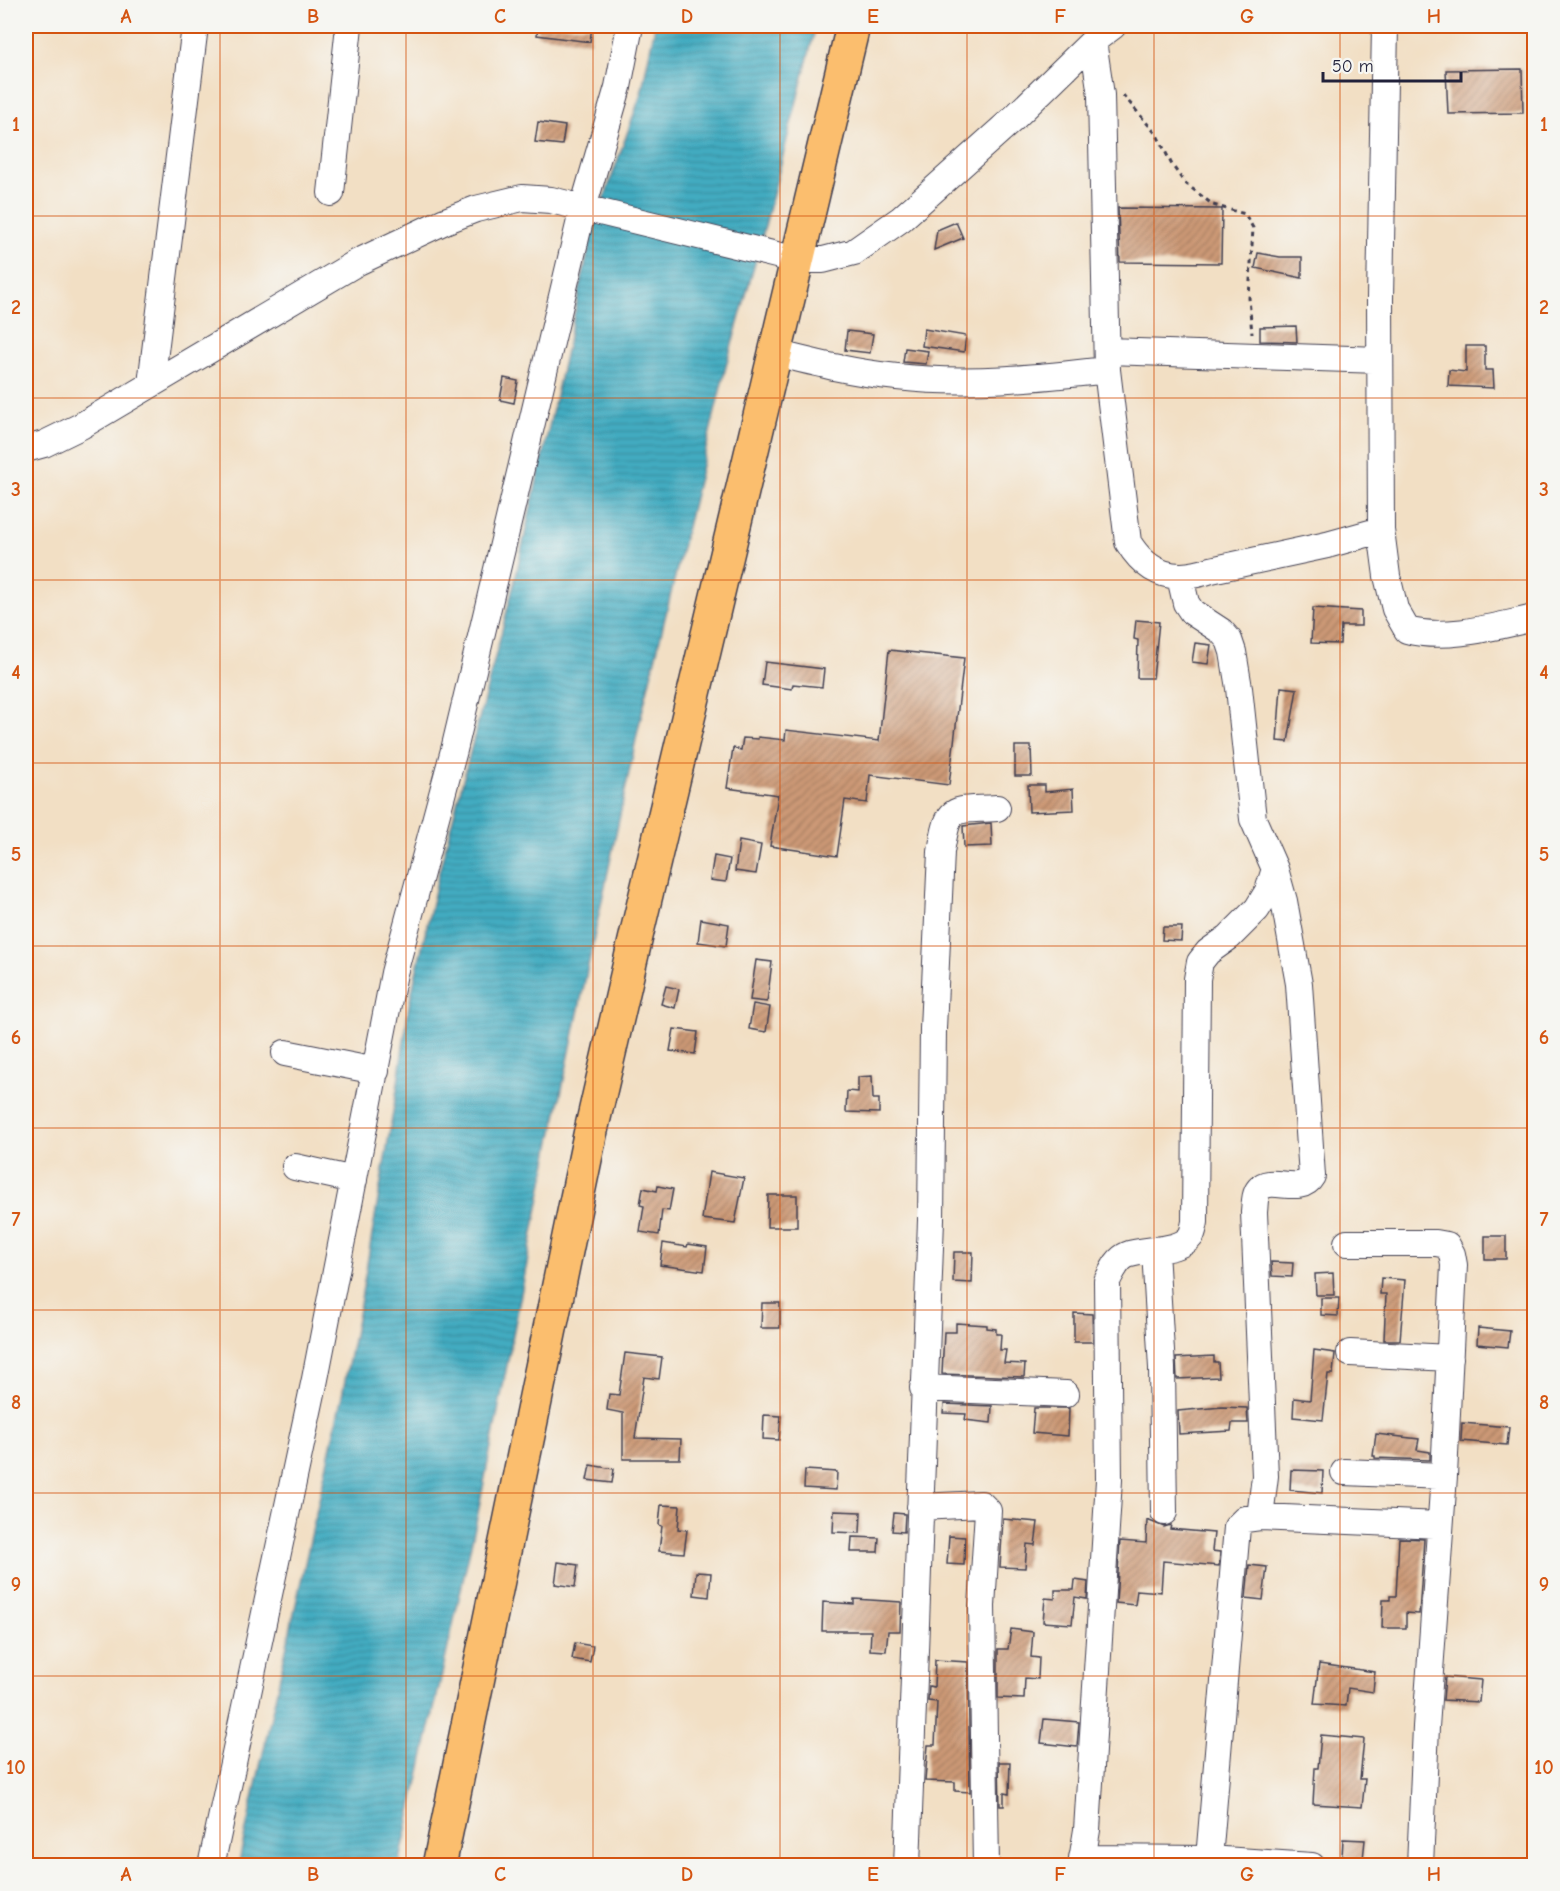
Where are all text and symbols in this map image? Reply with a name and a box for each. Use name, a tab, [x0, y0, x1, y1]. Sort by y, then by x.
text: A	[120, 5, 132, 28]
text: B	[307, 5, 319, 28]
text: C	[494, 5, 506, 28]
text: D	[681, 5, 693, 28]
text: E	[867, 5, 879, 28]
text: F	[1054, 5, 1066, 28]
text: G	[1240, 5, 1254, 28]
text: H	[1427, 5, 1441, 28]
scale bar	[1323, 45, 1461, 83]
text: 50 m	[1332, 56, 1374, 77]
text: 1	[12, 113, 20, 136]
text: 1	[1540, 113, 1548, 136]
text: 2	[11, 296, 21, 319]
text: 2	[1539, 296, 1549, 319]
text: 3	[11, 478, 21, 501]
text: 3	[1539, 478, 1549, 501]
text: 4	[11, 661, 21, 684]
text: 4	[1539, 661, 1549, 684]
text: 5	[11, 843, 21, 866]
text: 5	[1539, 843, 1549, 866]
text: 6	[11, 1026, 21, 1049]
text: 6	[1539, 1026, 1549, 1049]
text: 7	[12, 1208, 21, 1231]
text: 7	[1540, 1208, 1549, 1231]
text: 8	[11, 1391, 21, 1414]
text: 8	[1539, 1391, 1549, 1414]
text: 9	[11, 1573, 21, 1596]
text: 9	[1539, 1573, 1549, 1596]
text: 10	[6, 1756, 26, 1779]
text: 10	[1534, 1756, 1554, 1779]
text: A	[120, 1863, 132, 1886]
text: B	[307, 1863, 319, 1886]
text: C	[494, 1863, 506, 1886]
text: D	[681, 1863, 693, 1886]
text: E	[867, 1863, 879, 1886]
text: F	[1054, 1863, 1066, 1886]
text: G	[1240, 1863, 1254, 1886]
text: H	[1427, 1863, 1441, 1886]

